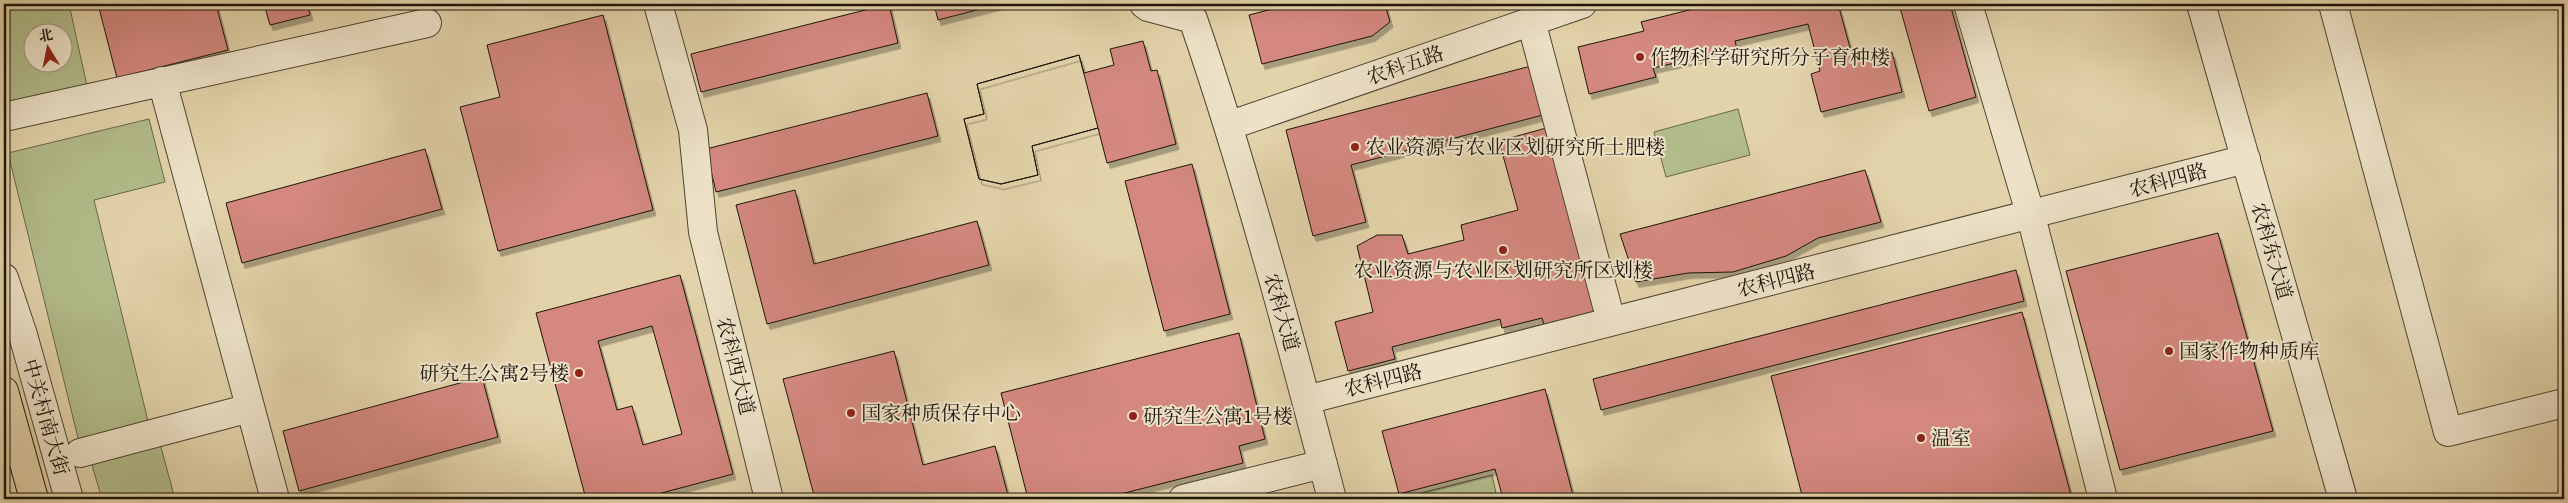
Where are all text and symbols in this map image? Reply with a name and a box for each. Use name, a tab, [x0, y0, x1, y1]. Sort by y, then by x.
north arrow	[22, 22, 72, 72]
text: 北	[37, 24, 54, 46]
street label: 农科五路	[1362, 38, 1447, 91]
place label: 作物科学研究所分子育种楼	[1650, 42, 1890, 71]
marker: 作物科学研究所分子育种楼	[1634, 51, 1646, 63]
place label: 农业资源与农业区划研究所土肥楼	[1365, 132, 1665, 161]
marker: 农业资源与农业区划研究所土肥楼	[1349, 141, 1361, 153]
street label: 农科四路	[2125, 155, 2210, 204]
street label: 农科东大道	[2245, 199, 2300, 303]
marker: 农业资源与农业区划研究所区划楼	[1497, 244, 1509, 256]
place label: 农业资源与农业区划研究所区划楼	[1353, 255, 1653, 284]
street label: 农科四路	[1734, 256, 1818, 303]
street label: 农科大道	[1258, 269, 1307, 354]
street label: 农科西大道	[710, 314, 763, 418]
place label: 国家作物种质库	[2179, 336, 2319, 365]
marker: 国家作物种质库	[2163, 345, 2175, 357]
street label: 中关村南大街	[16, 355, 77, 479]
street label: 农科四路	[1341, 356, 1425, 403]
place label: 研究生公寓2号楼	[419, 358, 569, 387]
marker: 研究生公寓2号楼	[573, 367, 585, 379]
place label: 国家种质保存中心	[861, 398, 1021, 427]
place label: 研究生公寓1号楼	[1143, 401, 1293, 430]
marker: 国家种质保存中心	[845, 407, 857, 419]
marker: 研究生公寓1号楼	[1127, 410, 1139, 422]
place label: 温室	[1931, 423, 1971, 452]
marker: 温室	[1915, 432, 1927, 444]

